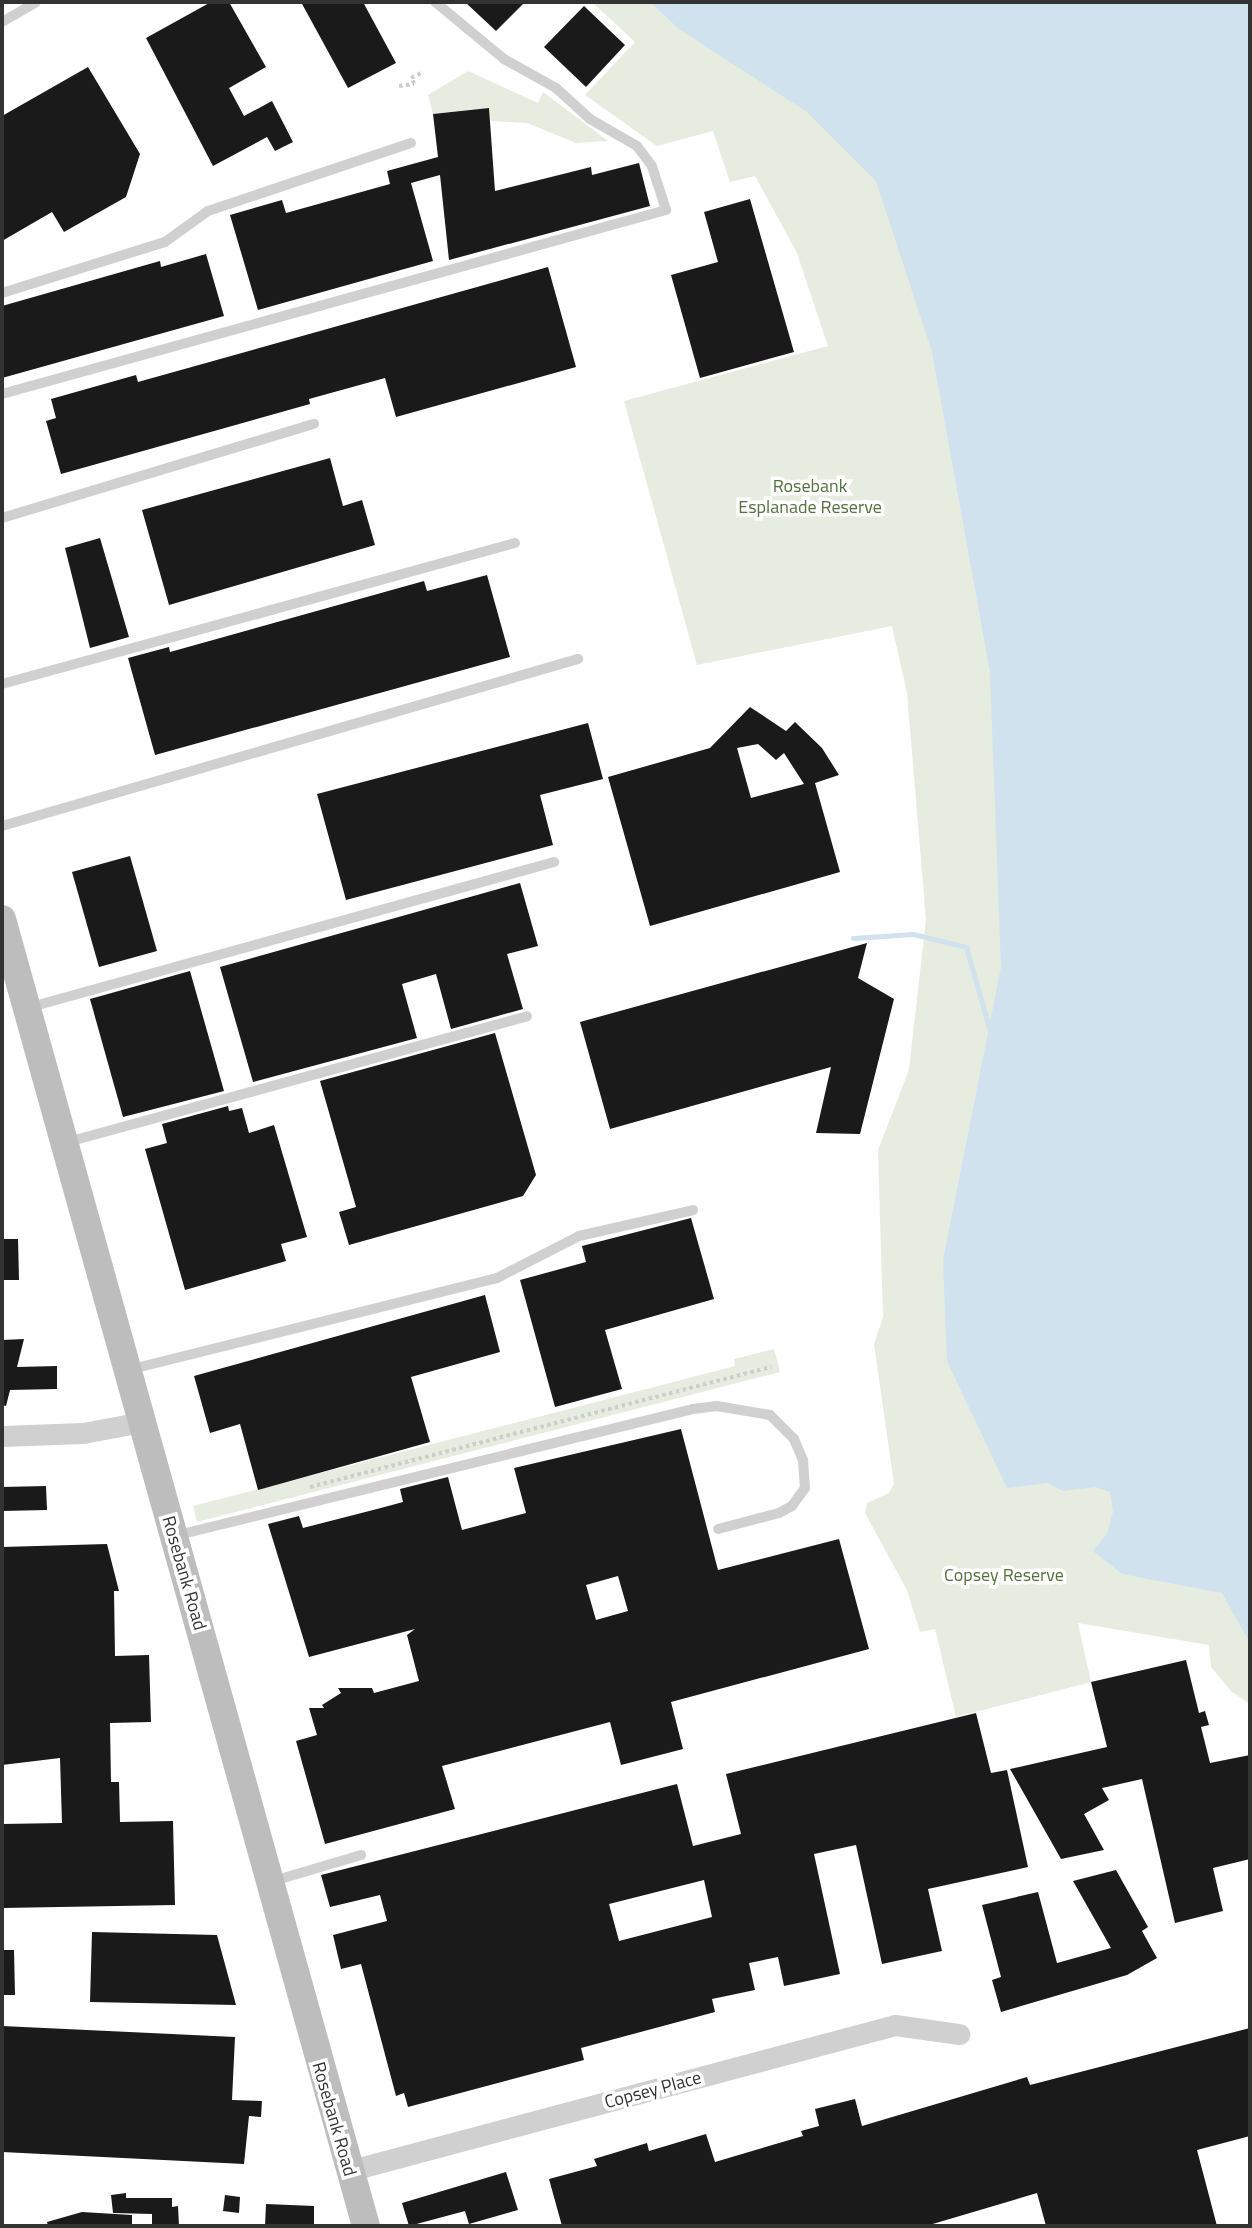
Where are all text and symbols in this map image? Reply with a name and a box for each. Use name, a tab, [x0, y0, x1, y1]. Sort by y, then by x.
park label: Rosebank Esplanade Reserve	[738, 476, 882, 518]
street label: Rosebank Road	[157, 1514, 211, 1632]
park label: Copsey Reserve	[944, 1564, 1064, 1586]
street label: Rosebank Road	[307, 2060, 361, 2178]
street label: Copsey Place	[602, 2067, 704, 2113]

